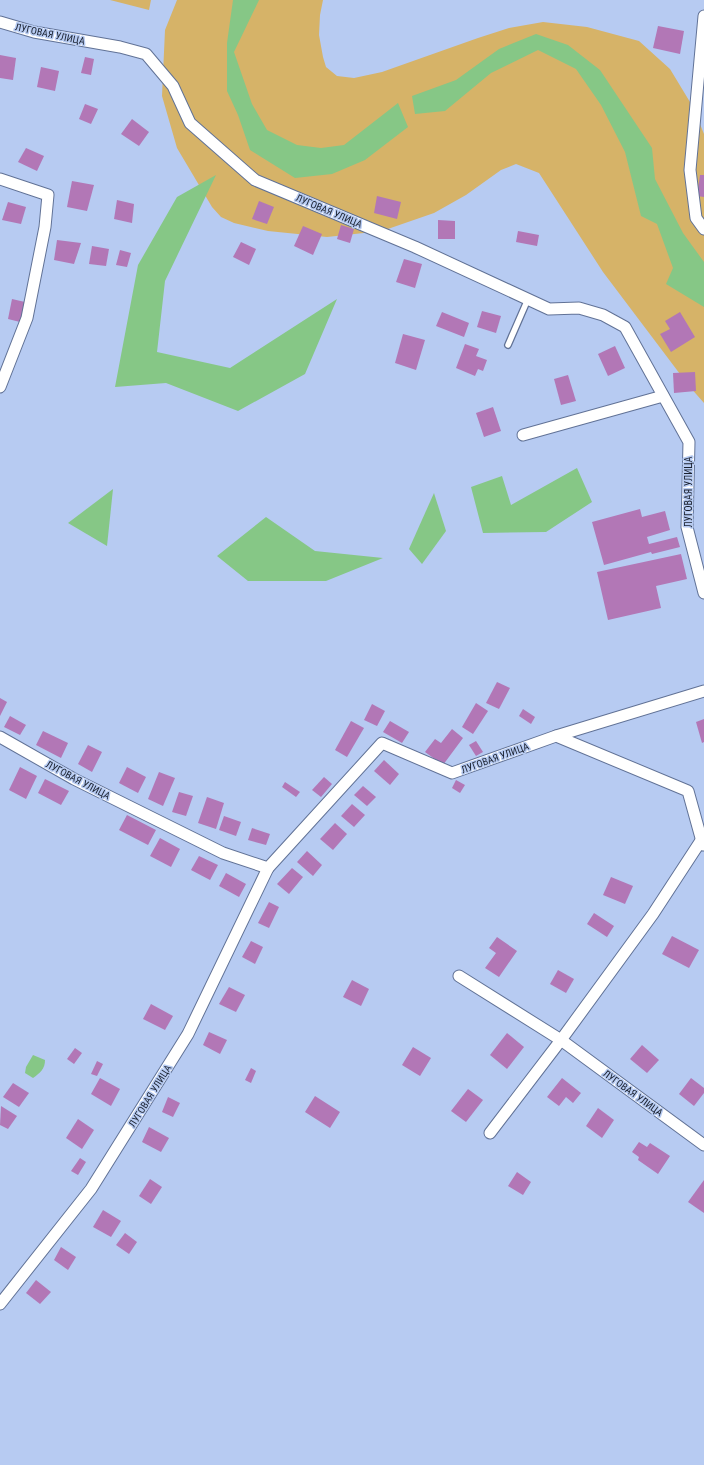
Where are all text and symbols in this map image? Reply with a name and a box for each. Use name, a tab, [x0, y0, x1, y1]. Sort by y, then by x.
street label: ЛУГОВАЯ УЛИЦА	[14, 21, 86, 47]
street label: ЛУГОВАЯ УЛИЦА	[294, 192, 364, 230]
street label: ЛУГОВАЯ УЛИЦА	[683, 456, 694, 528]
street label: ЛУГОВАЯ УЛИЦА	[460, 741, 531, 775]
street label: ЛУГОВАЯ УЛИЦА	[44, 758, 112, 802]
street label: ЛУГОВАЯ УЛИЦА	[126, 1063, 174, 1129]
street label: ЛУГОВАЯ УЛИЦА	[601, 1068, 665, 1119]

